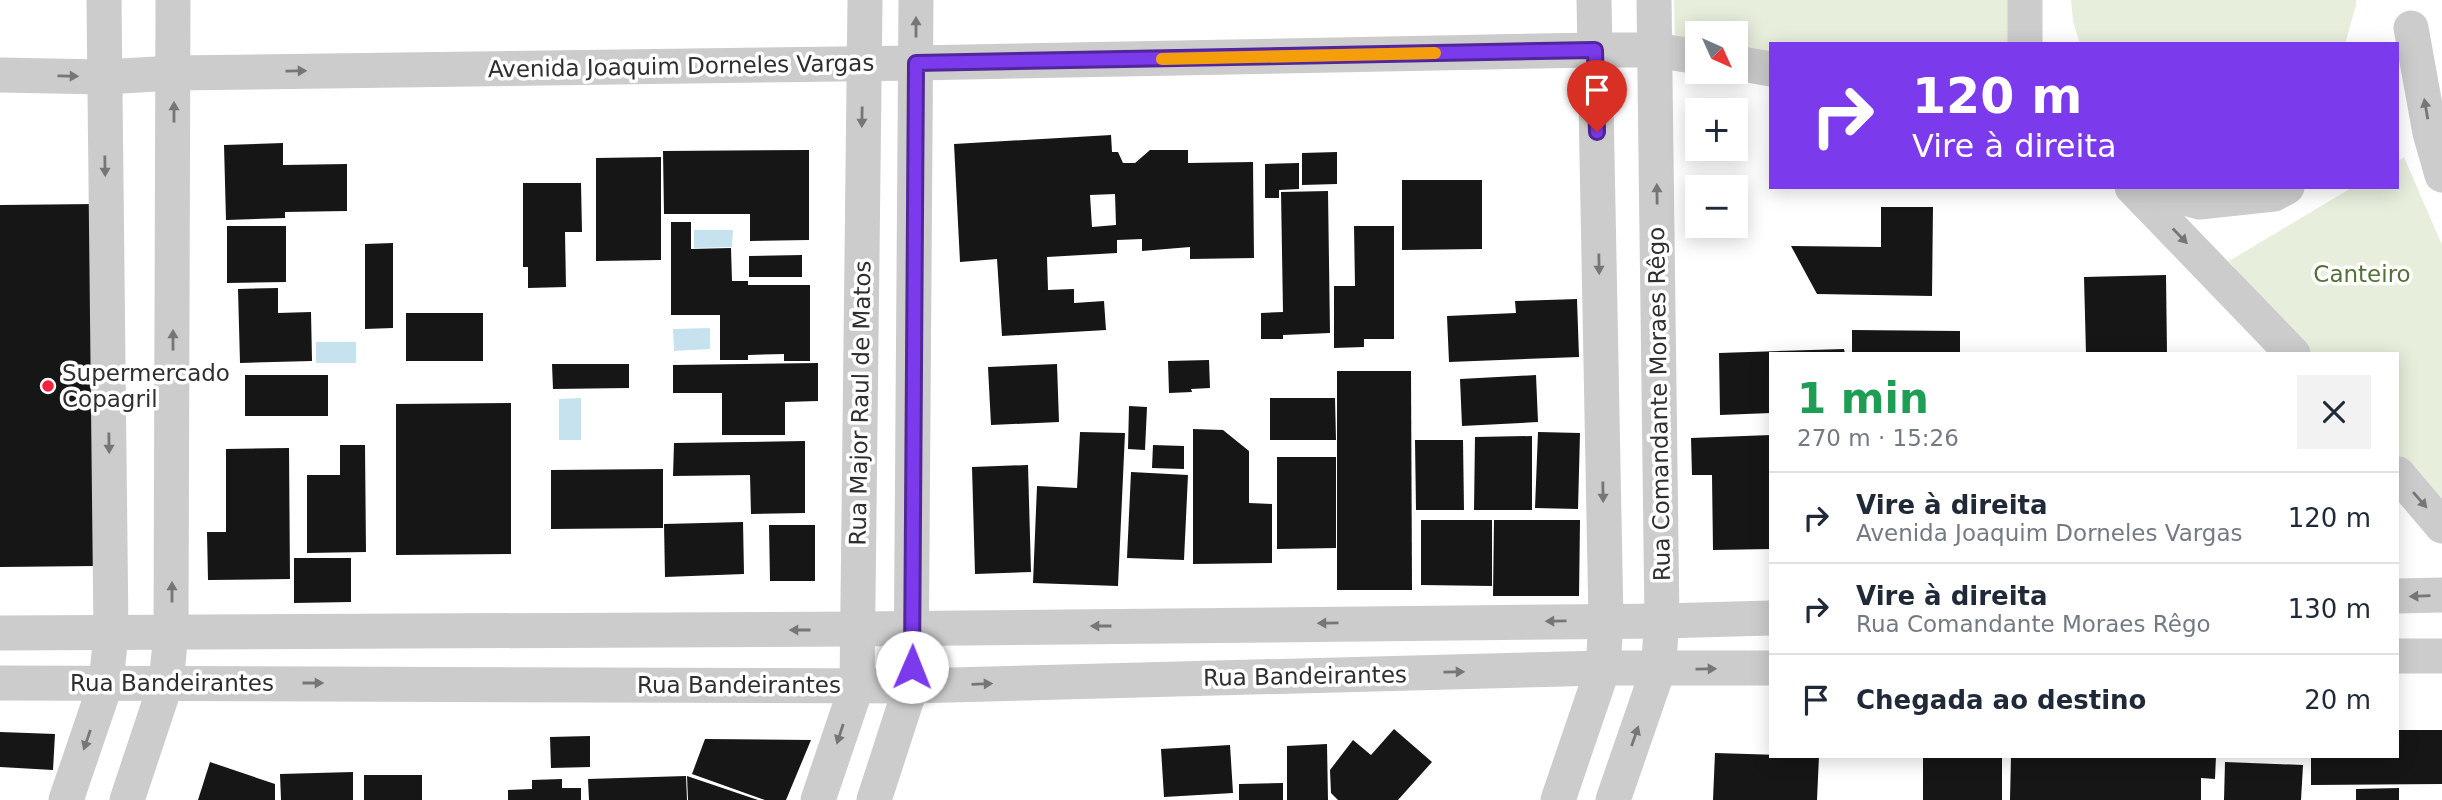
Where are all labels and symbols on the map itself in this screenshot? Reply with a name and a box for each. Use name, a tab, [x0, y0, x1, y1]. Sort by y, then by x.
one-way arrow	[910, 16, 922, 38]
north arrow	[1685, 21, 1748, 84]
street label: Avenida Joaquim Dorneles Vargas	[488, 50, 874, 82]
pin	[1567, 60, 1627, 132]
one-way arrow	[285, 66, 307, 77]
one-way arrow	[57, 70, 79, 82]
one-way arrow	[2420, 98, 2431, 120]
one-way arrow	[168, 101, 180, 123]
one-way arrow	[857, 106, 868, 128]
one-way arrow	[99, 155, 111, 177]
one-way arrow	[1651, 182, 1663, 204]
street label: Rua Comandante Moraes Rêgo	[1643, 227, 1675, 581]
one-way arrow	[2171, 228, 2188, 245]
one-way arrow	[1593, 253, 1605, 275]
street label: Rua Major Raul de Matos	[845, 260, 875, 546]
park label: Canteiro	[2313, 261, 2411, 287]
one-way arrow	[167, 328, 179, 350]
place label: Supermercado Copagril	[62, 360, 230, 412]
marker: Supermercado Copagril	[40, 378, 56, 394]
one-way arrow	[103, 432, 115, 454]
one-way arrow	[1598, 481, 1609, 503]
one-way arrow	[2412, 491, 2427, 508]
one-way arrow	[166, 580, 177, 602]
one-way arrow	[2409, 590, 2431, 601]
one-way arrow	[1545, 615, 1567, 627]
one-way arrow	[1317, 618, 1339, 629]
one-way arrow	[1090, 620, 1112, 632]
one-way arrow	[789, 624, 811, 635]
position arrow	[875, 630, 949, 704]
street label: Rua Bandeirantes	[1203, 661, 1407, 691]
one-way arrow	[1695, 663, 1717, 675]
one-way arrow	[1443, 666, 1465, 678]
street label: Rua Bandeirantes	[70, 670, 274, 696]
street label: Rua Bandeirantes	[637, 672, 841, 698]
one-way arrow	[302, 677, 324, 689]
one-way arrow	[971, 679, 993, 690]
one-way arrow	[834, 724, 845, 745]
one-way arrow	[1630, 725, 1641, 746]
one-way arrow	[81, 730, 92, 751]

